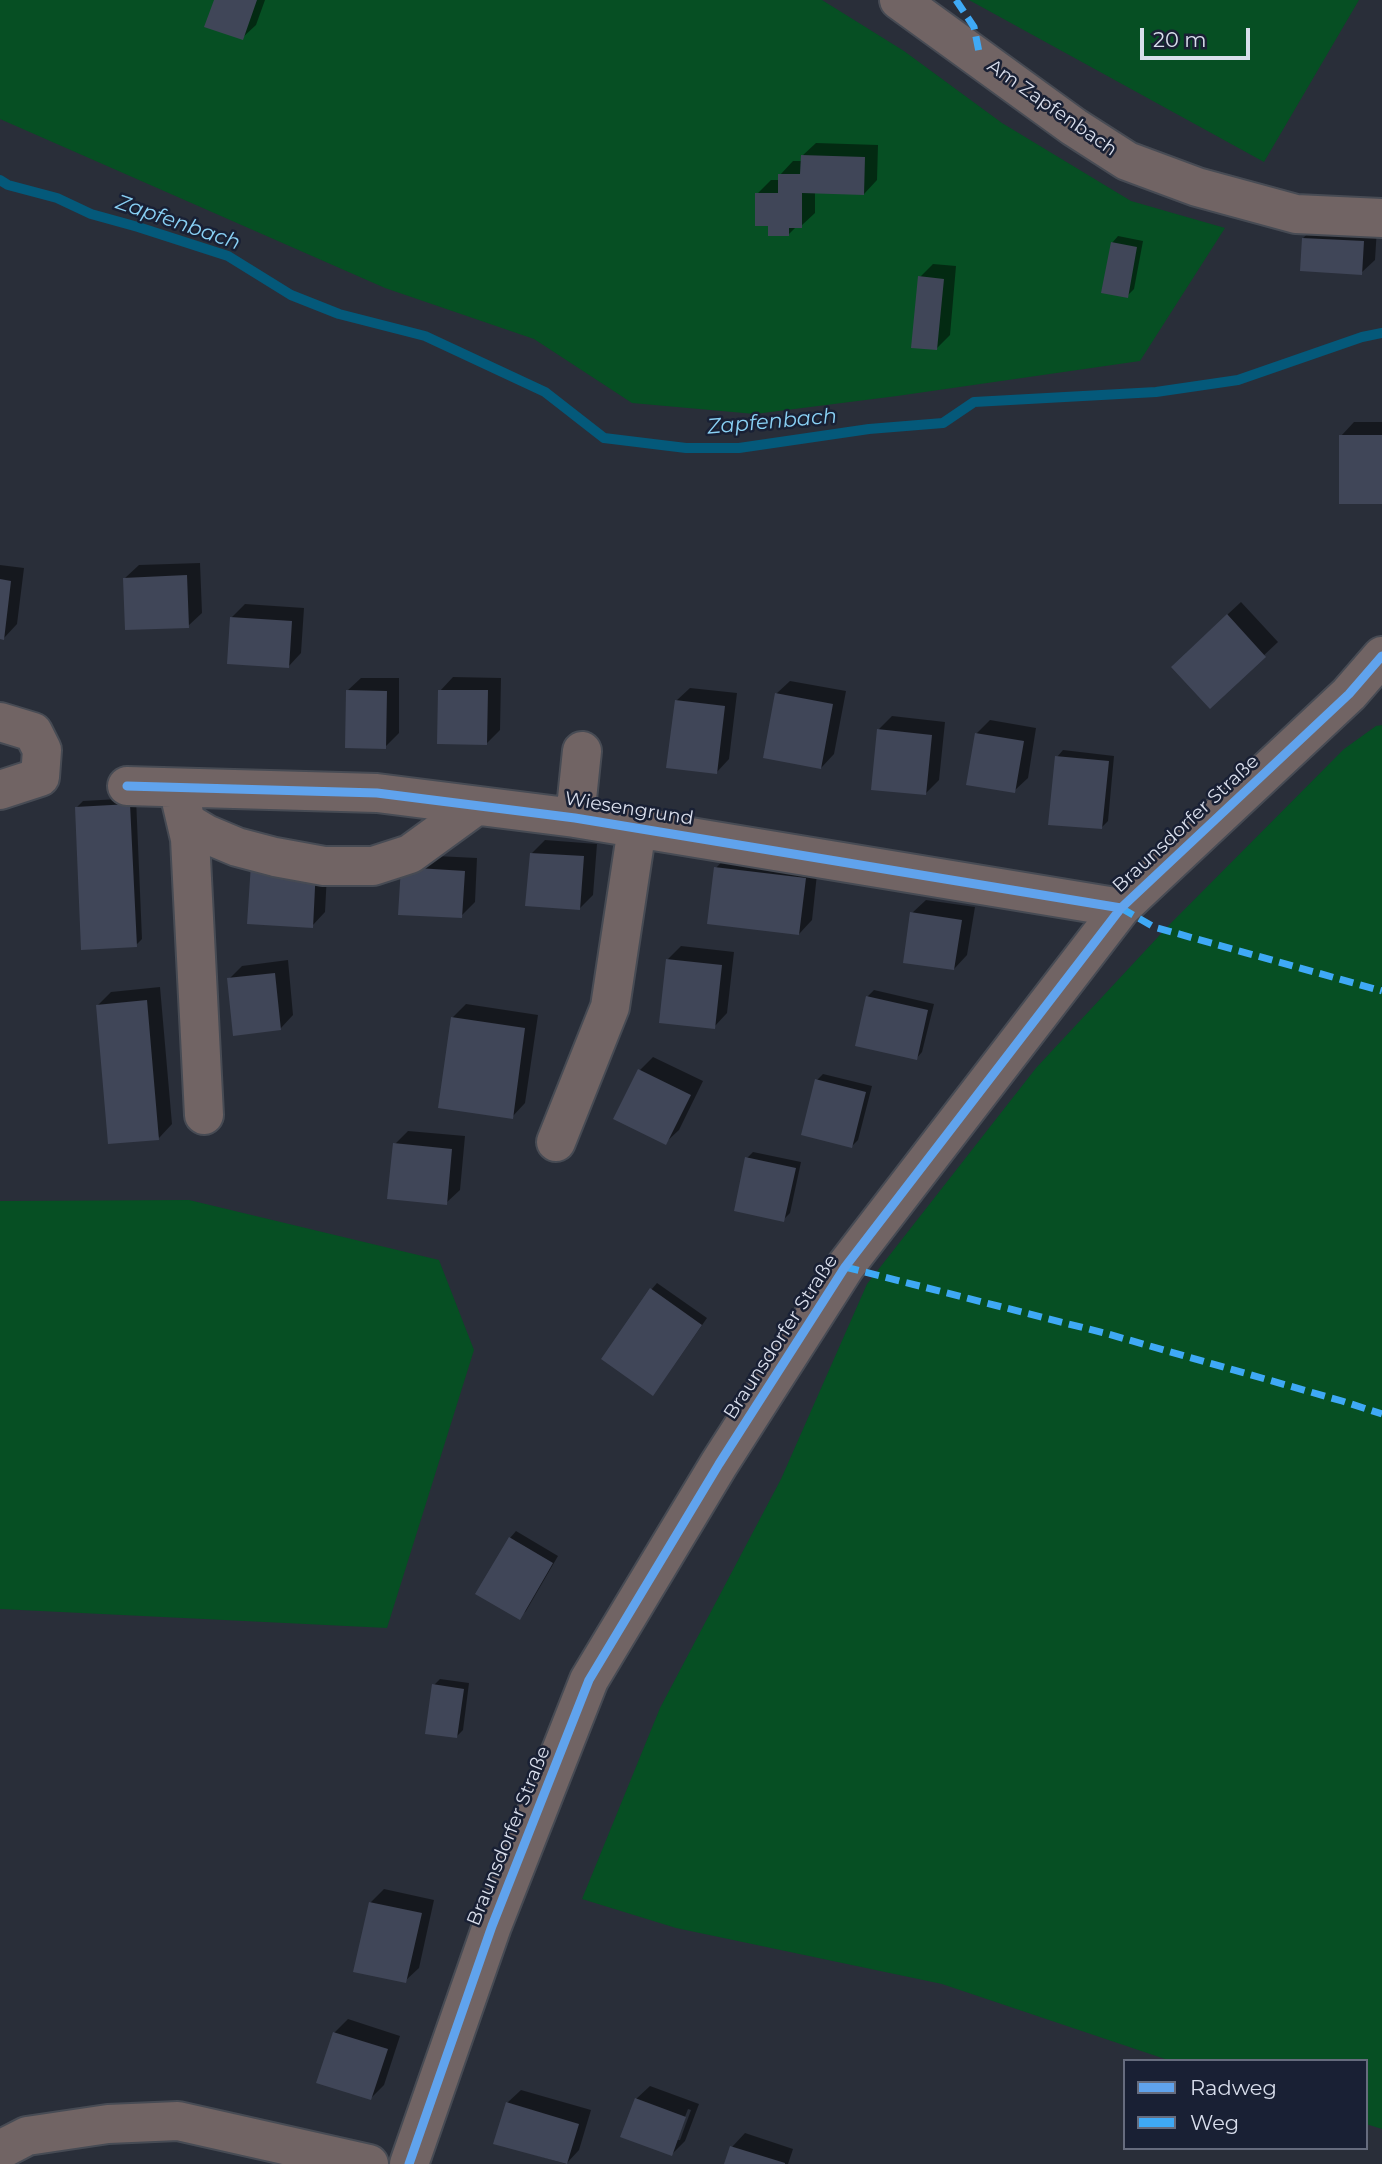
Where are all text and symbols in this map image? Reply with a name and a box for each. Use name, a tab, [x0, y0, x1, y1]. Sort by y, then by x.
scale bar	[1144, 14, 1254, 58]
text: 20 m	[1153, 27, 1207, 52]
street label: Am Zapfenbach	[983, 55, 1121, 161]
water label: Zapfenbach	[112, 190, 244, 256]
water label: Zapfenbach	[706, 404, 838, 440]
street label: Braunsdorfer Straße	[1108, 750, 1264, 898]
street label: Wiesengrund	[563, 788, 695, 830]
street label: Braunsdorfer Straße	[719, 1250, 843, 1424]
street label: Braunsdorfer Straße	[463, 1743, 555, 1929]
legend	[1123, 2059, 1368, 2150]
text: Radweg	[1190, 2075, 1277, 2100]
text: Weg	[1190, 2110, 1239, 2135]

